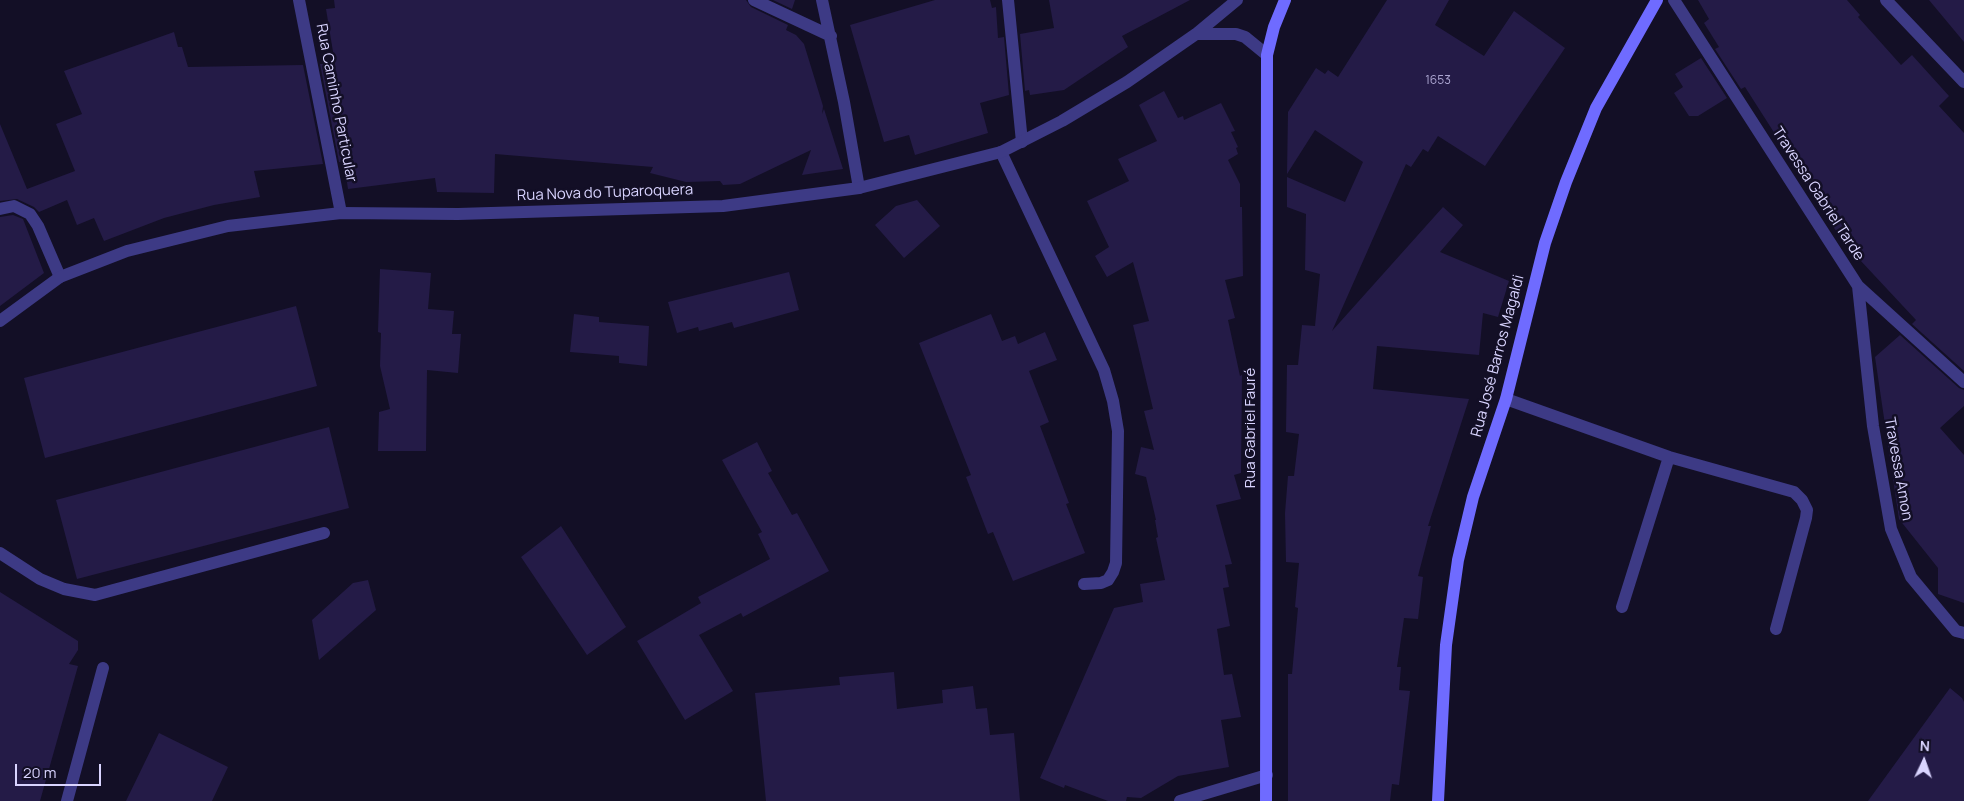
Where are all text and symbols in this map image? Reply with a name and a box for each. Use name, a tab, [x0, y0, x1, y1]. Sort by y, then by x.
street label: Rua Caminho Particular	[312, 22, 360, 184]
house number: 1653	[1425, 74, 1451, 88]
street label: Travessa Gabriel Tarde	[1768, 124, 1868, 264]
street label: Rua Nova do Tuparoquera	[517, 181, 693, 205]
street label: Rua José Barros Magaldi	[1468, 273, 1528, 439]
street label: Rua Gabriel Fauré	[1242, 368, 1260, 488]
street label: Travessa Amon	[1880, 416, 1916, 522]
north arrow	[1899, 736, 1949, 786]
text: N	[1919, 736, 1930, 755]
scale bar	[18, 754, 104, 786]
text: 20 m	[23, 762, 56, 783]

